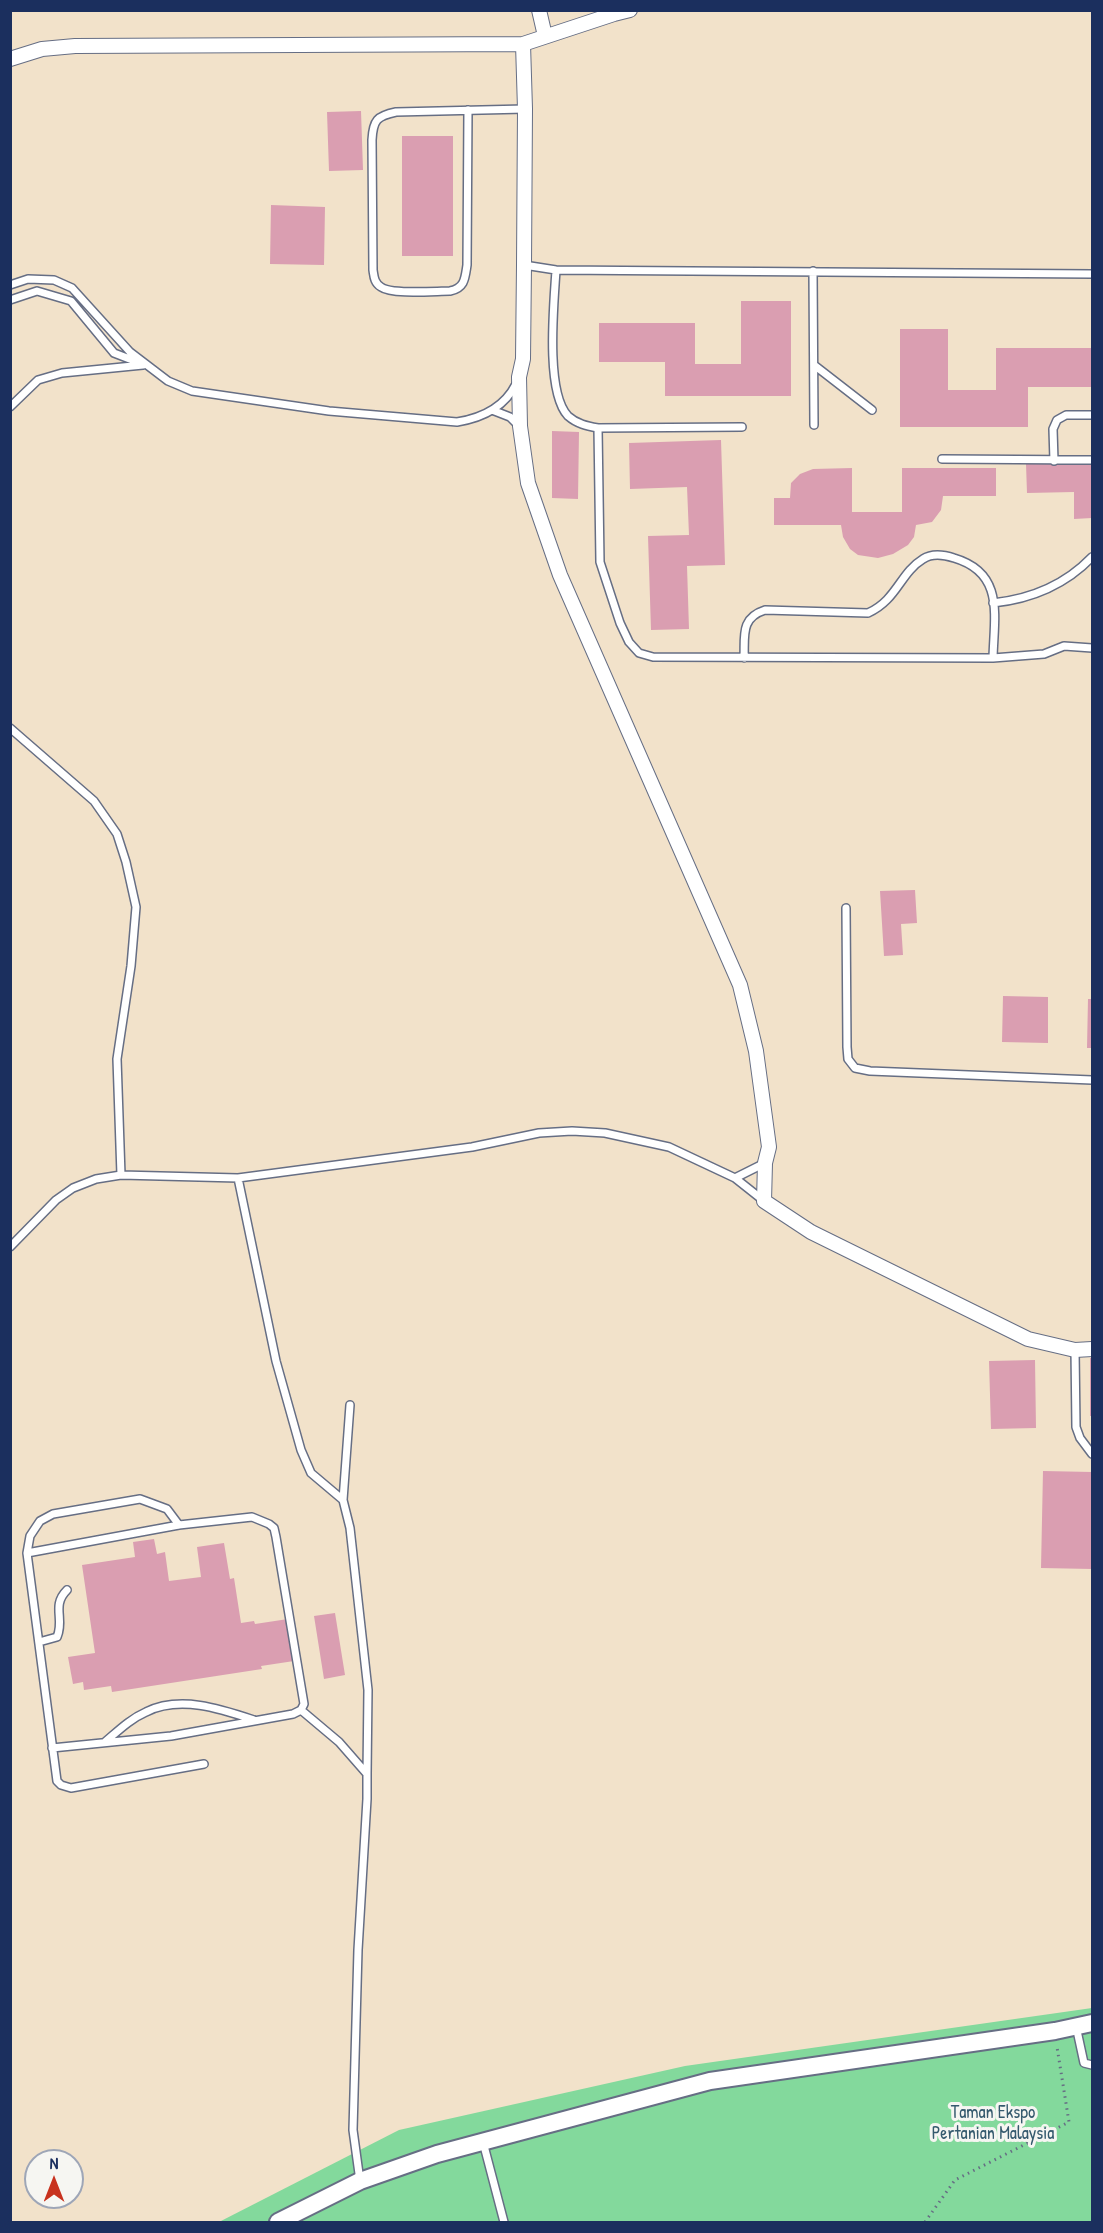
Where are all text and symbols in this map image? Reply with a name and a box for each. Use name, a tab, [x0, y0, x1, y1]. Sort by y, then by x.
park label: Taman Ekspo Pertanian Malaysia	[932, 2102, 1054, 2144]
north arrow	[24, 2149, 84, 2209]
text: N	[50, 2152, 58, 2174]

